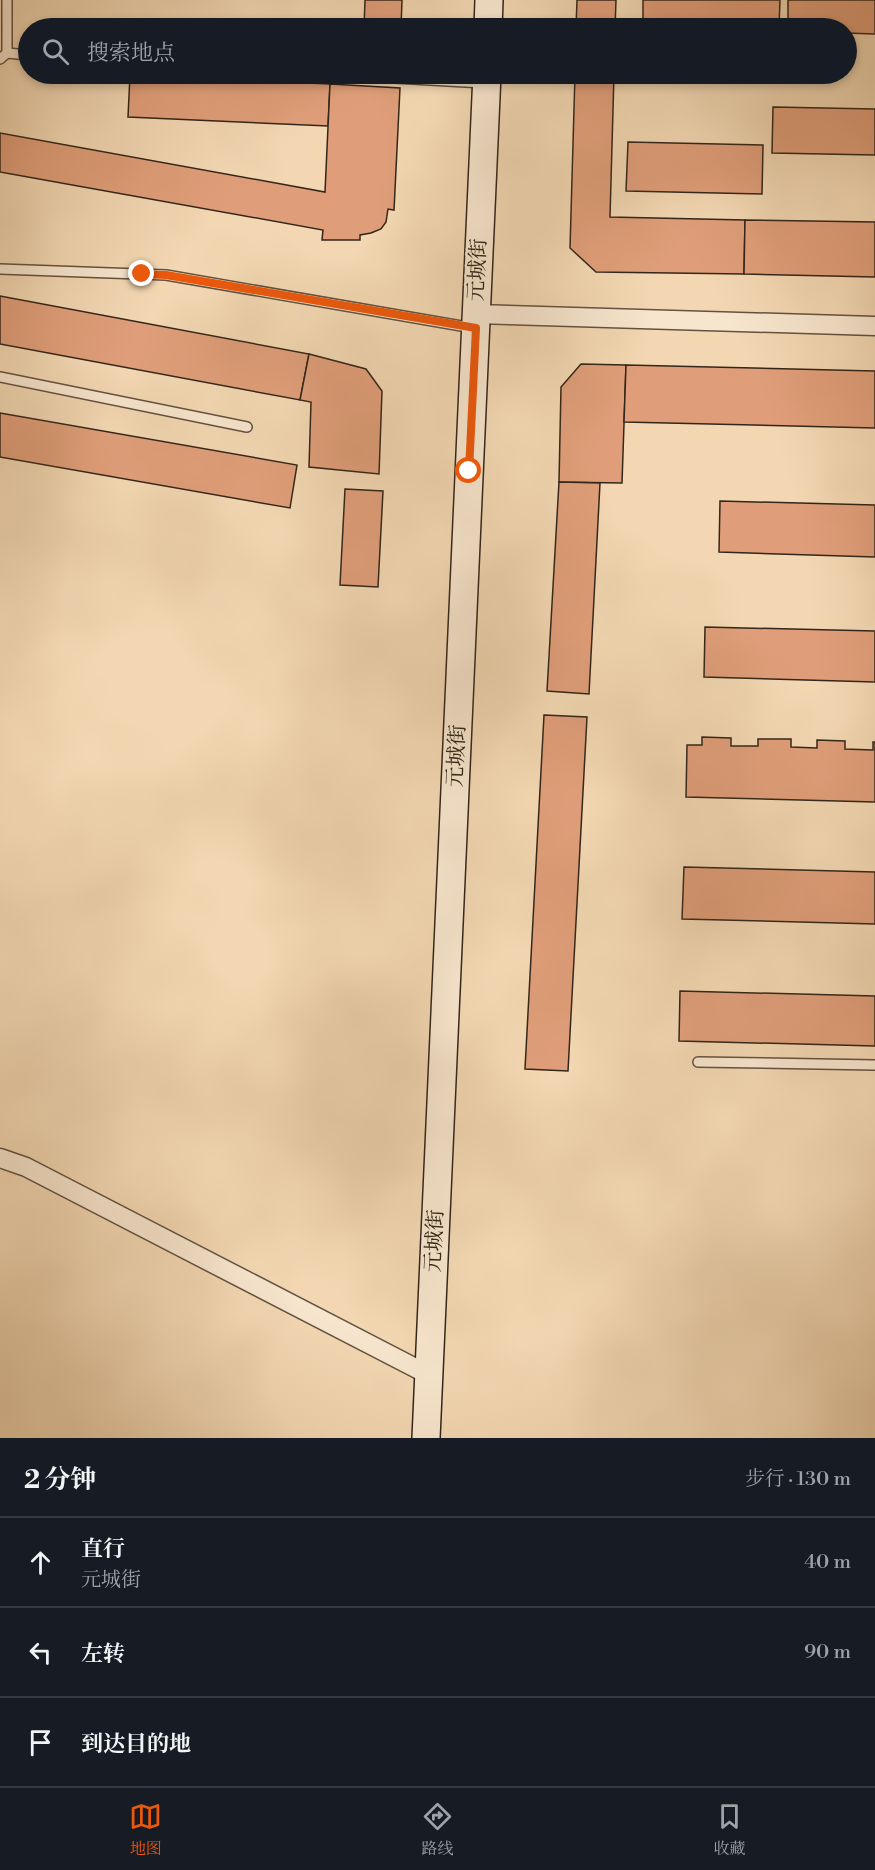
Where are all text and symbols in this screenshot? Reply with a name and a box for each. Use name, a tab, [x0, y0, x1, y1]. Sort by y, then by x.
search box	[18, 18, 857, 84]
icon: search	[39, 35, 72, 68]
text: 搜索地点	[87, 40, 175, 67]
street label: 元城街	[463, 238, 493, 302]
route end	[128, 260, 154, 286]
route start	[455, 457, 481, 483]
street label: 元城街	[442, 724, 472, 788]
street label: 元城街	[420, 1209, 450, 1273]
text: 2 分钟	[24, 1464, 96, 1496]
text: 步行 · 130 m	[745, 1467, 851, 1492]
text: 直行	[81, 1536, 125, 1563]
icon: ahead	[24, 1546, 57, 1579]
text: 40 m	[804, 1550, 851, 1575]
text: 元城街	[81, 1568, 141, 1593]
icon: left	[24, 1636, 57, 1669]
text: 90 m	[804, 1640, 851, 1665]
text: 左转	[81, 1641, 125, 1668]
icon: arrive	[24, 1726, 57, 1759]
text: 到达目的地	[81, 1731, 191, 1758]
tab: 地图	[129, 1800, 162, 1859]
tab: 路线	[421, 1800, 454, 1859]
tab: 收藏	[713, 1800, 746, 1859]

